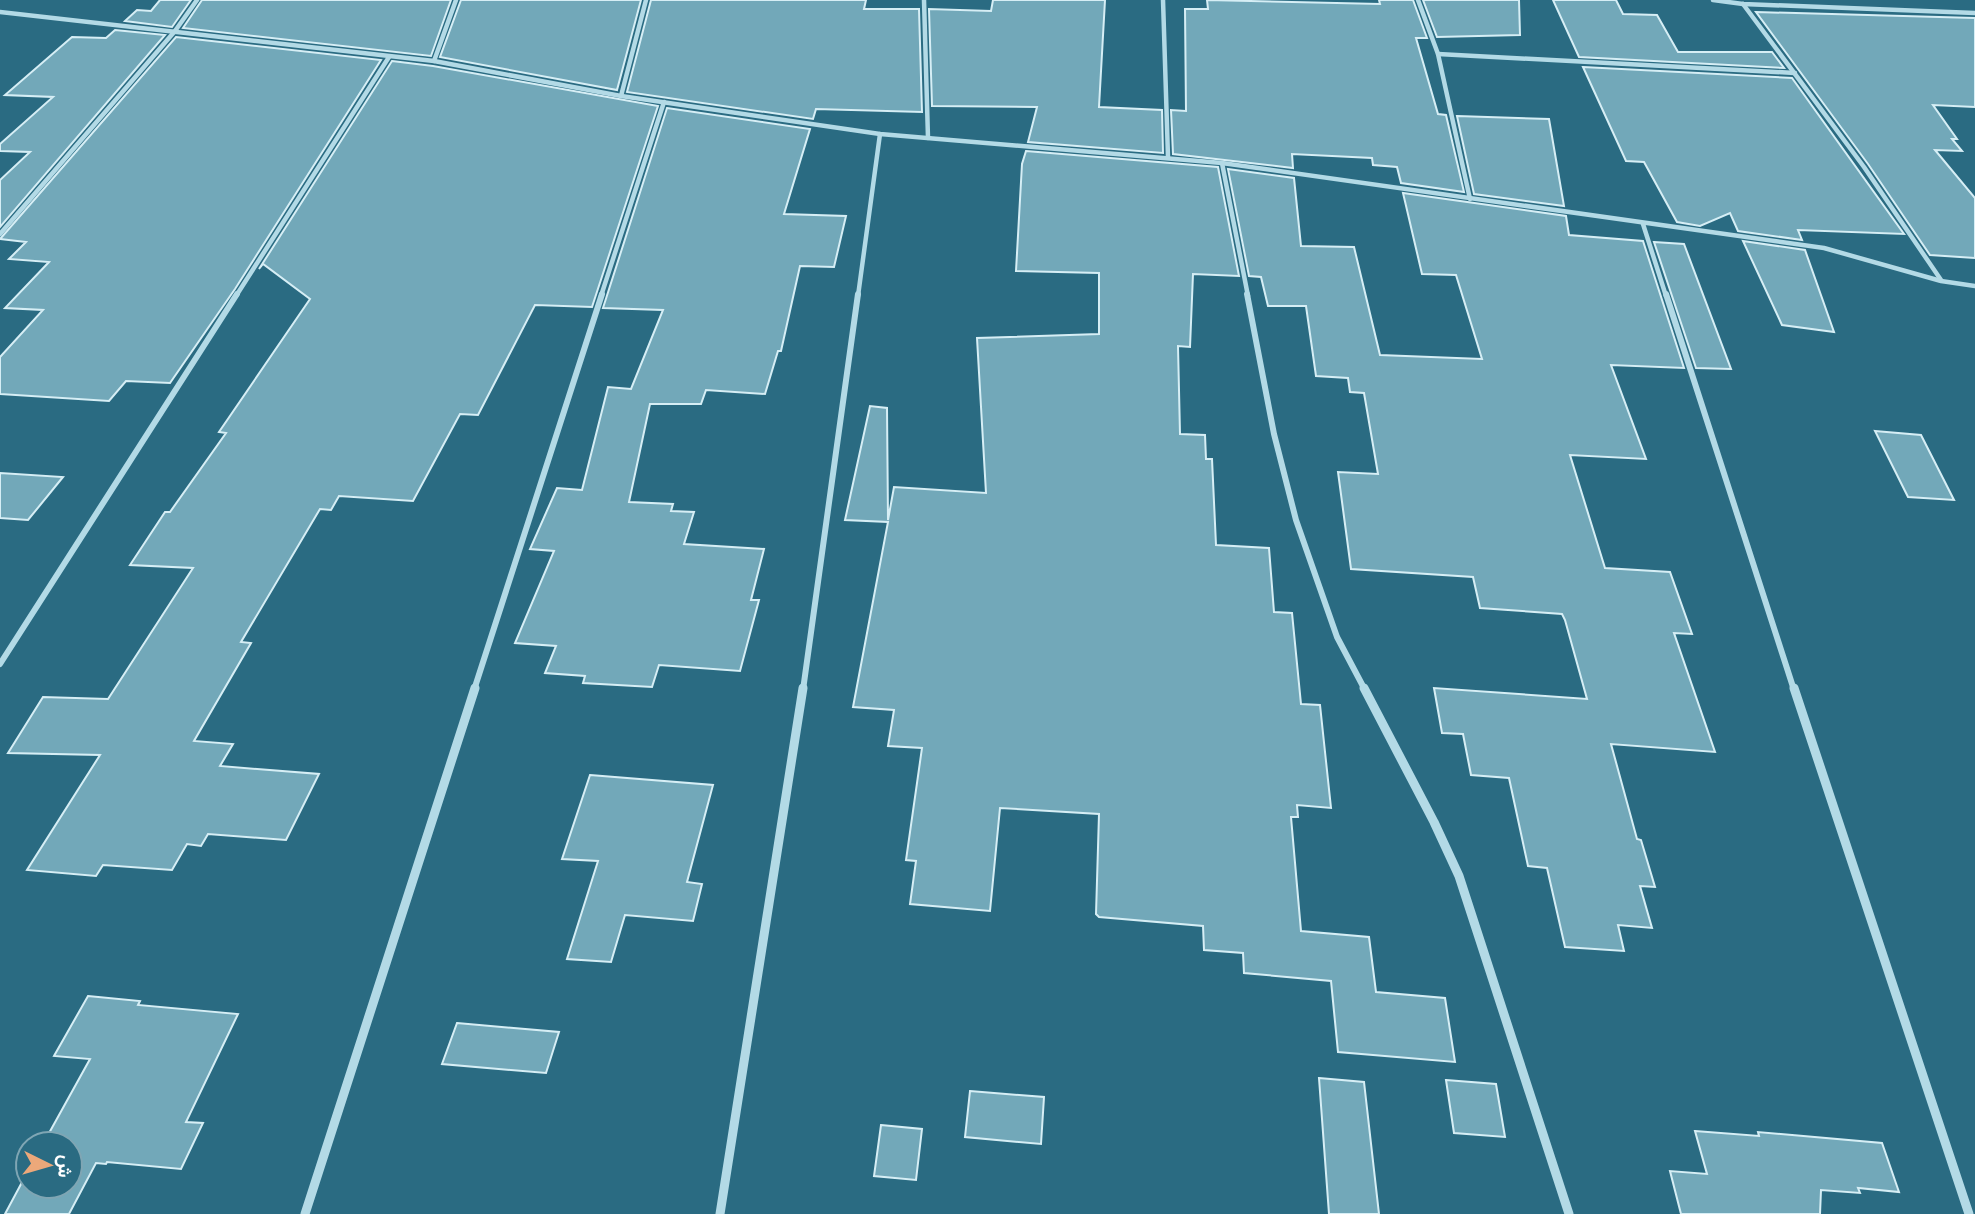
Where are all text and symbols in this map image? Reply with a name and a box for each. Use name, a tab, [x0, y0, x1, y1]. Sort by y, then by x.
north arrow	[14, 1130, 84, 1200]
text: ش	[53, 1154, 78, 1179]

